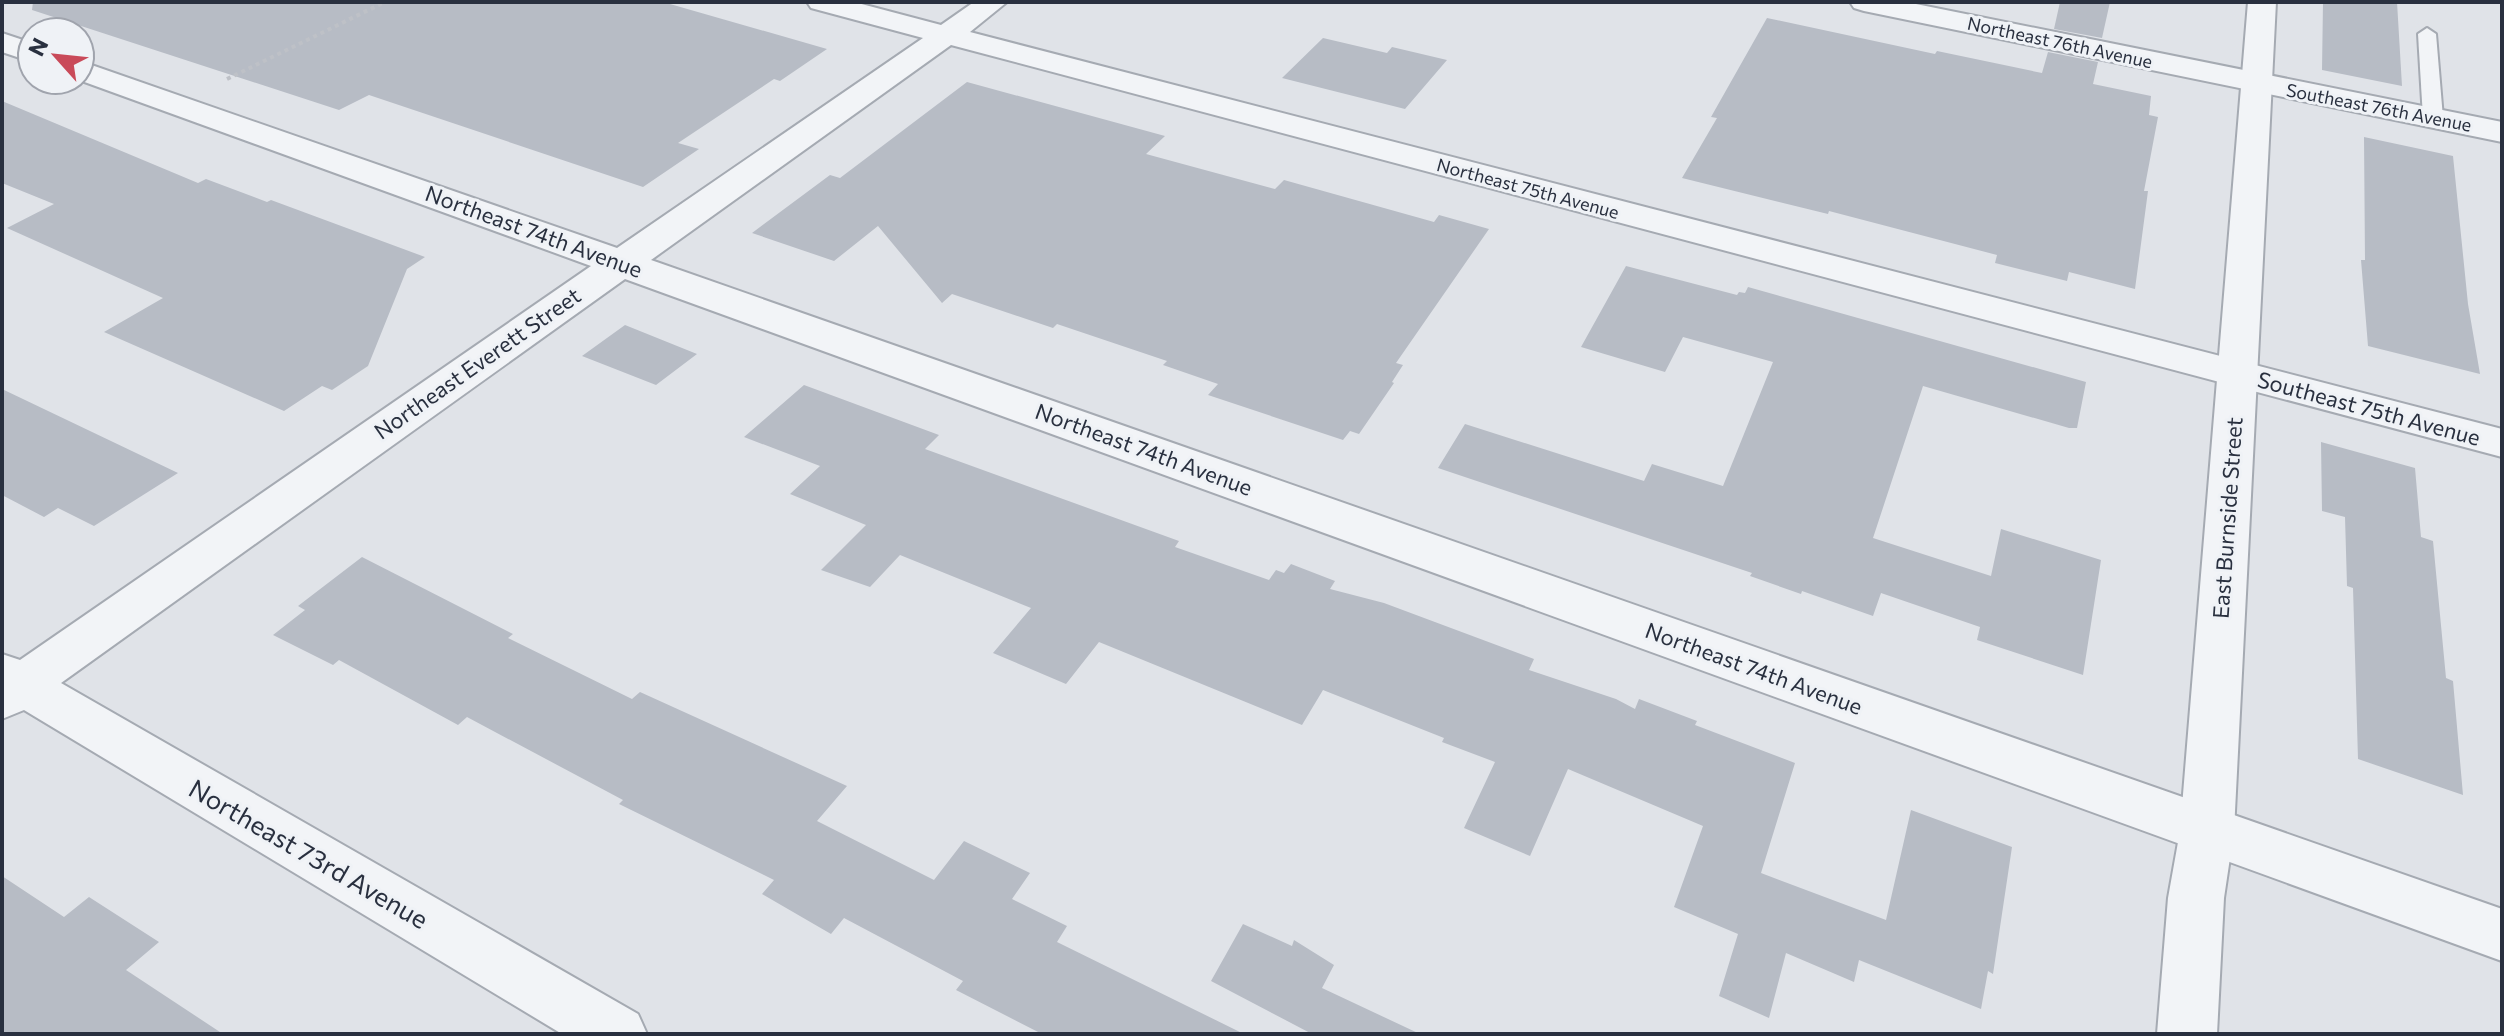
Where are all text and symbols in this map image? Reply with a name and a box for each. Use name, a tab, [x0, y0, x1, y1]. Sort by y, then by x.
street label: Northeast 76th Avenue	[1965, 12, 2155, 72]
north arrow	[16, 16, 96, 96]
text: N	[22, 33, 54, 60]
street label: Southeast 76th Avenue	[2284, 78, 2474, 136]
street label: Northeast 75th Avenue	[1434, 153, 1622, 223]
street label: Northeast 74th Avenue	[422, 179, 646, 283]
street label: Northeast Everett Street	[369, 281, 585, 445]
street label: Southeast 75th Avenue	[2255, 365, 2483, 451]
street label: Northeast 74th Avenue	[1032, 397, 1256, 501]
street label: East Burnside Street	[2206, 416, 2248, 620]
street label: Northeast 74th Avenue	[1642, 616, 1866, 720]
street label: Northeast 73rd Avenue	[184, 772, 434, 934]

